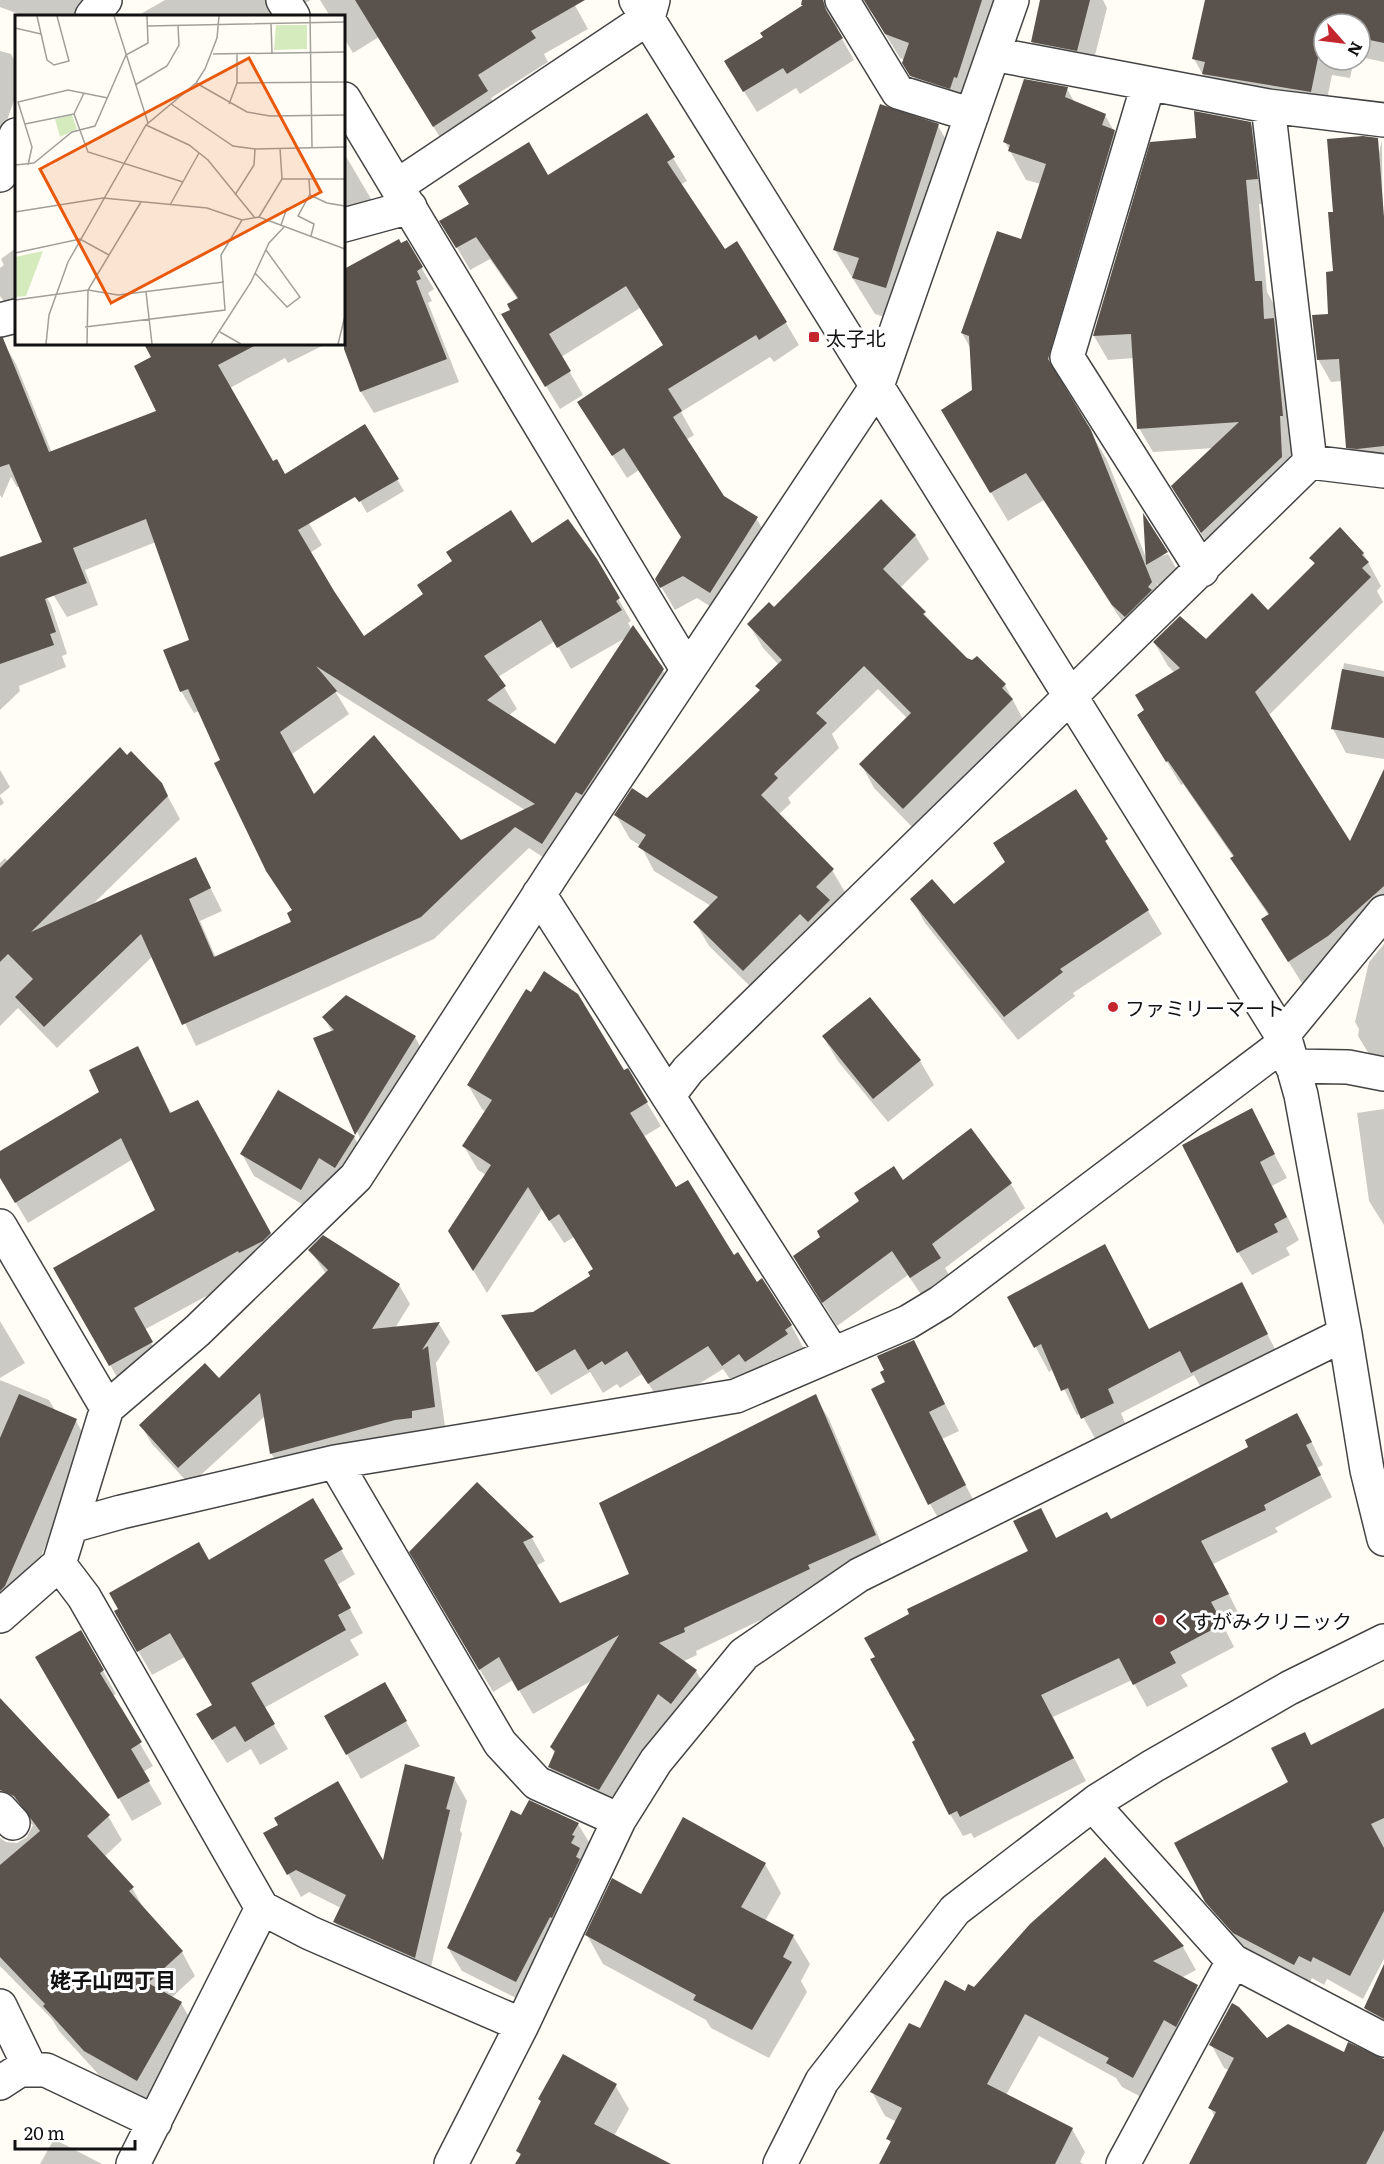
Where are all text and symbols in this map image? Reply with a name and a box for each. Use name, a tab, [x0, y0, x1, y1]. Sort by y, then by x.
north arrow	[1312, 12, 1372, 72]
inset map	[15, 15, 345, 345]
text: N	[1342, 38, 1370, 61]
place label: 太子北	[826, 322, 886, 352]
marker: 太子北	[807, 330, 821, 344]
place label: ファミリーマート	[1125, 992, 1285, 1022]
marker: ファミリーマート	[1106, 1000, 1120, 1014]
place label: くすがみクリニック	[1172, 1605, 1352, 1635]
marker: くすがみクリニック	[1153, 1613, 1167, 1627]
district label: 姥子山四丁目	[50, 1963, 176, 1994]
scale bar	[15, 2113, 135, 2151]
text: 20 m	[24, 2119, 65, 2146]

